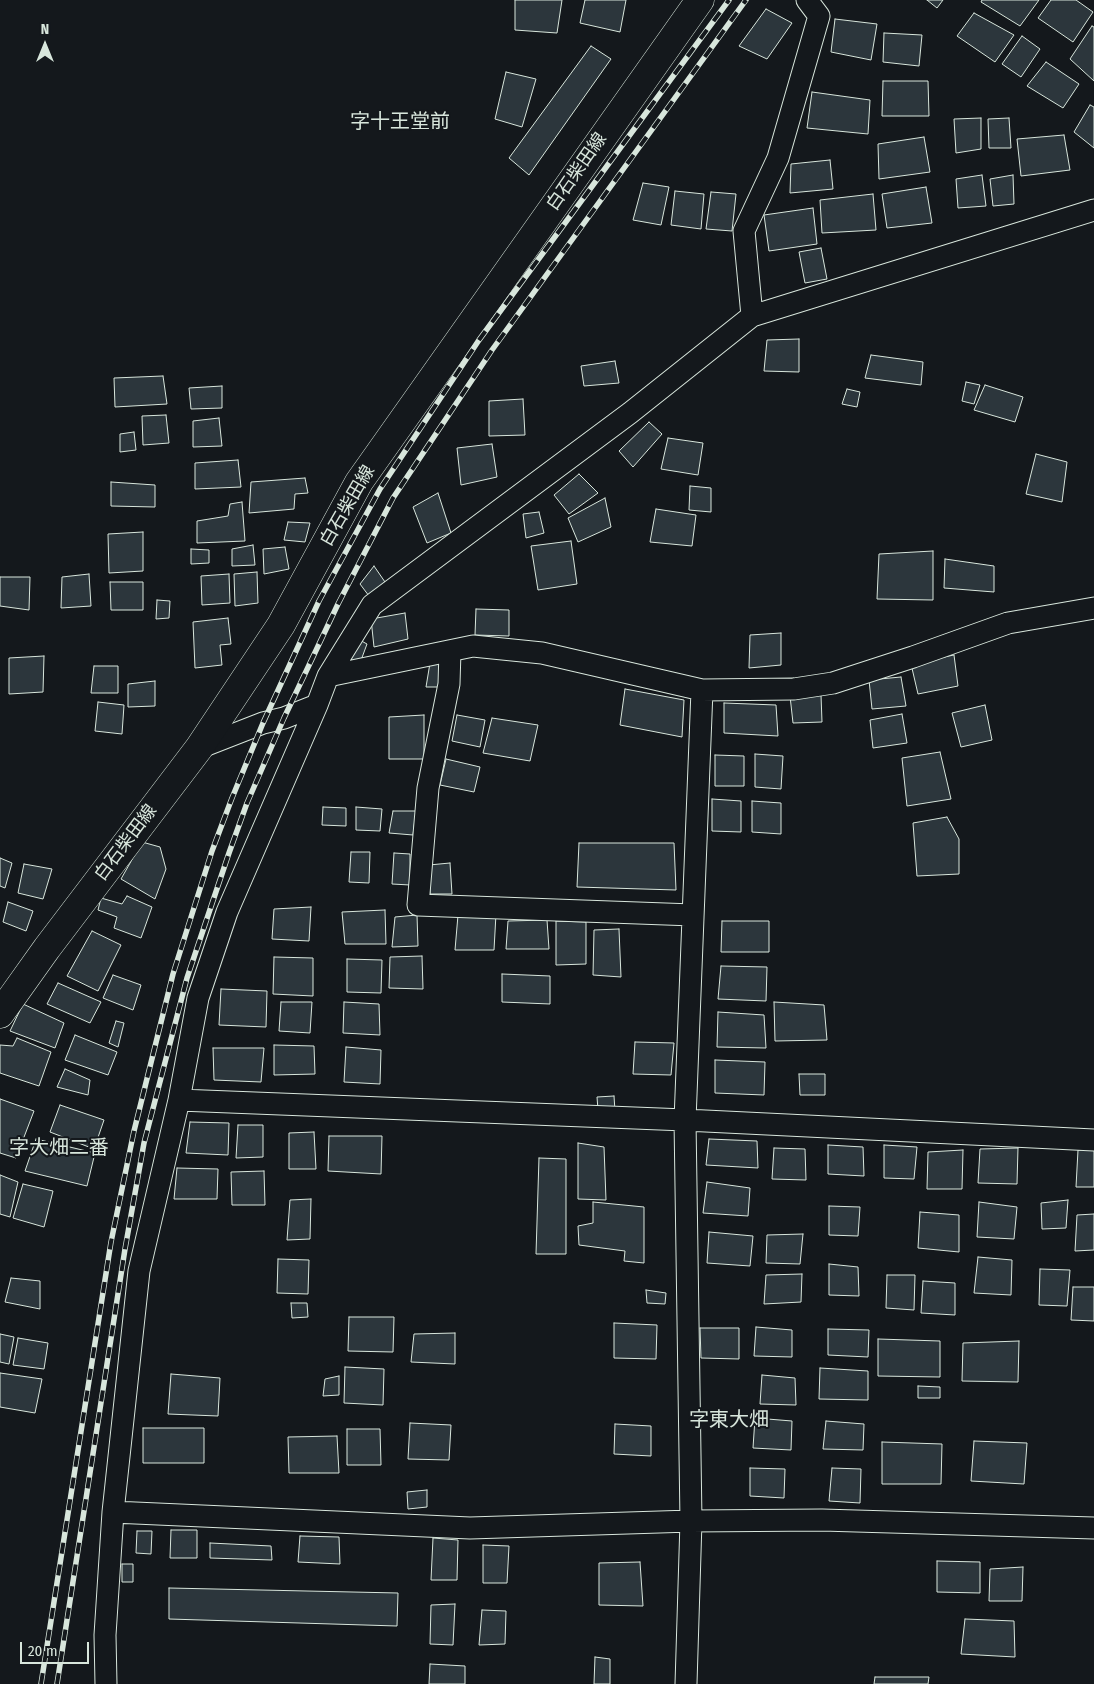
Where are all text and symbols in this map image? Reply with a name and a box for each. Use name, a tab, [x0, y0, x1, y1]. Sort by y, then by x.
north arrow	[20, 20, 70, 70]
text: N	[41, 21, 49, 38]
district label: 字十王堂前	[350, 110, 450, 134]
street label: 白石柴田線	[542, 129, 612, 215]
street label: 白石柴田線	[316, 462, 380, 550]
street label: 白石柴田線	[90, 801, 162, 885]
district label: 字大畑二番	[9, 1136, 109, 1160]
district label: 字東大畑	[689, 1408, 769, 1432]
scale bar	[22, 1632, 91, 1664]
text: 20 m	[28, 1642, 58, 1660]

